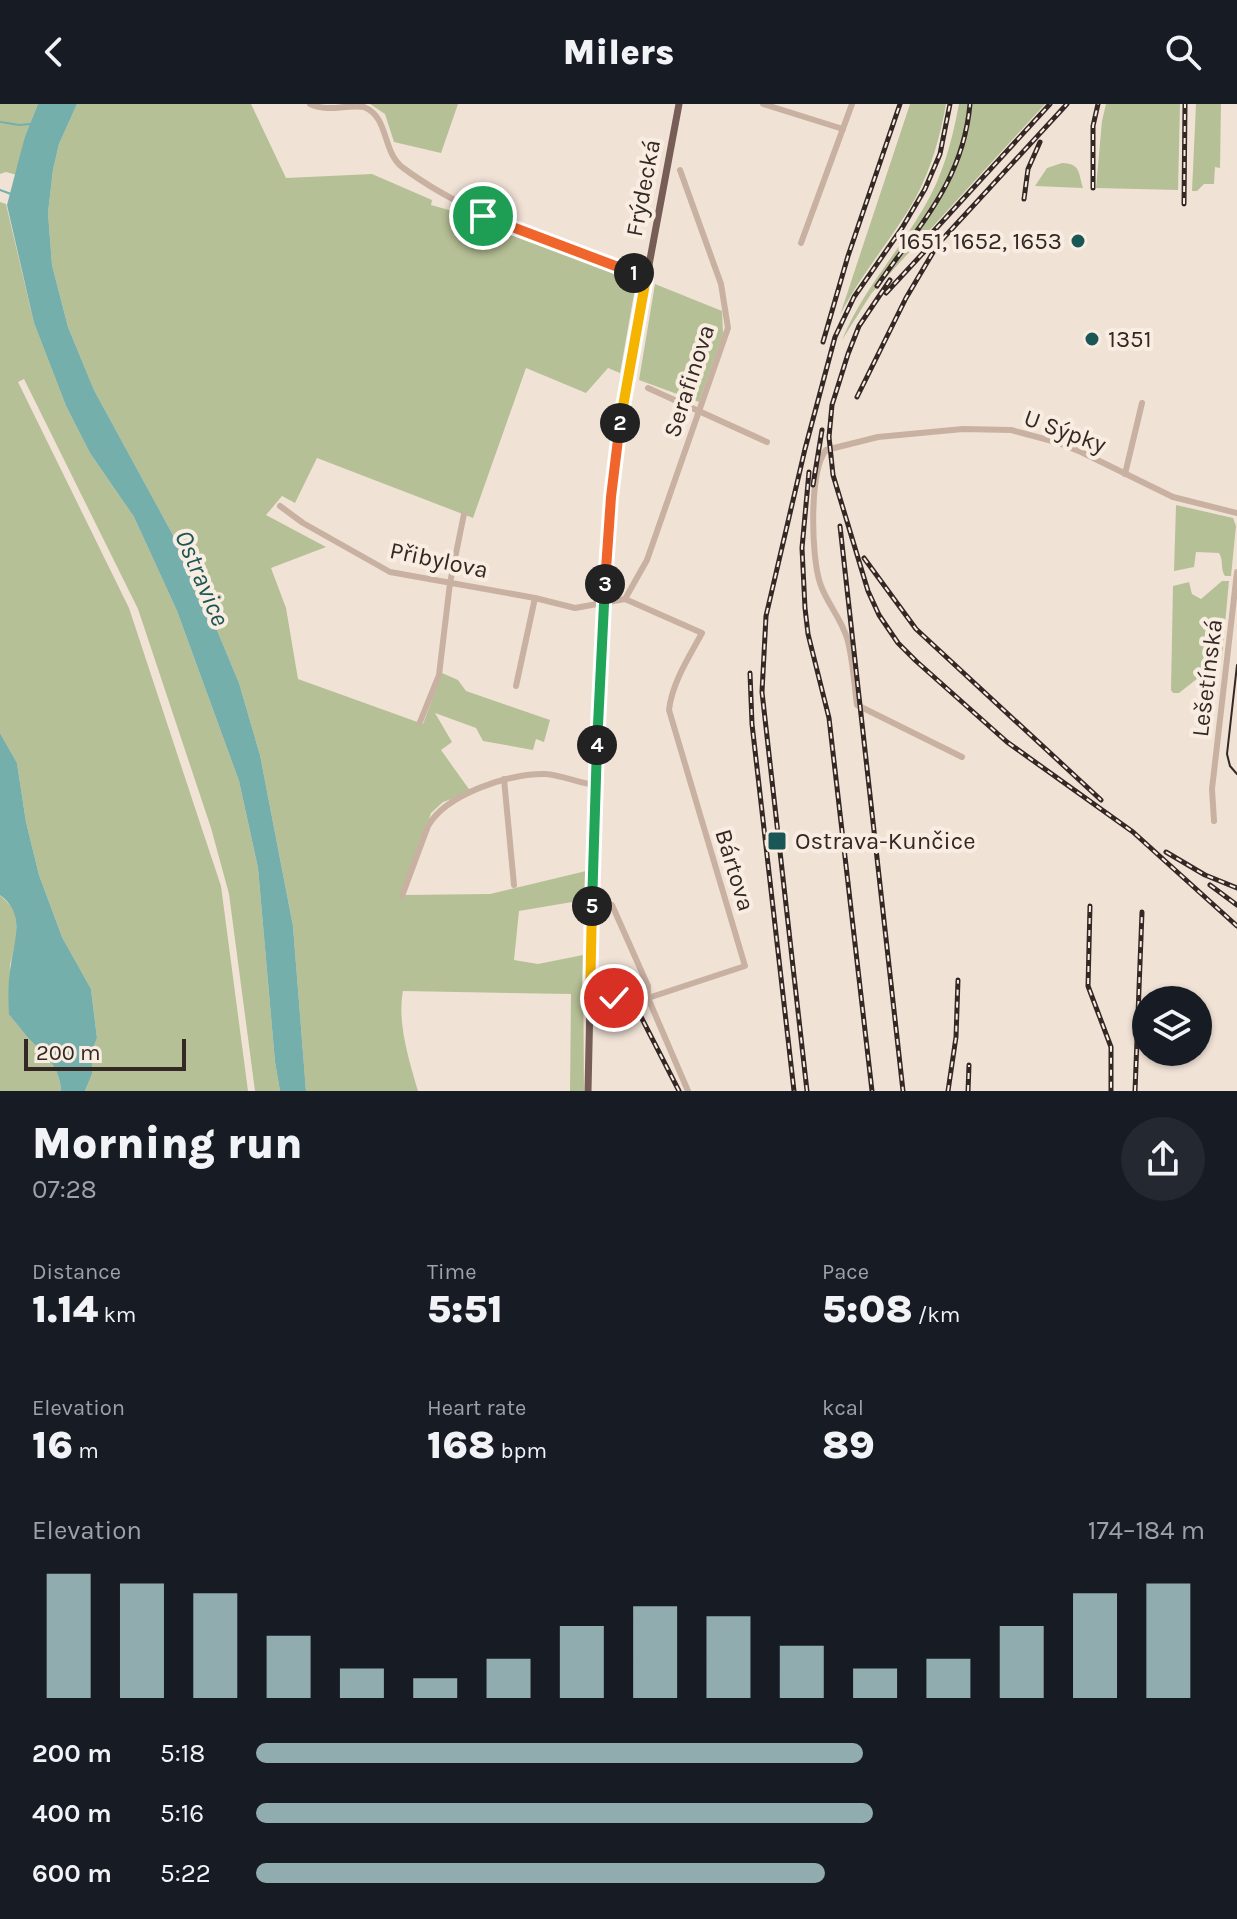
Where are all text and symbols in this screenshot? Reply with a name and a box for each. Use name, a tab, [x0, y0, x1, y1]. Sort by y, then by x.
icon: back	[32, 30, 76, 74]
icon: search	[1161, 30, 1205, 74]
text: Milers	[563, 31, 674, 73]
street label: Frýdecká	[620, 137, 666, 239]
pin	[449, 182, 517, 250]
icon: arrive	[461, 194, 505, 238]
place label: 1651, 1652, 1653	[899, 227, 1062, 255]
marker: 1651, 1652, 1653	[1069, 232, 1087, 250]
pin: 1	[614, 253, 654, 293]
text: 1	[630, 260, 638, 286]
street label: Serafinova	[658, 321, 720, 441]
place label: 1351	[1108, 325, 1152, 353]
marker: 1351	[1083, 330, 1101, 348]
pin: 2	[600, 403, 640, 443]
street label: U Sýpky	[1020, 403, 1110, 459]
text: 2	[613, 410, 627, 436]
water label: Ostravice	[168, 525, 236, 631]
street label: Přibylova	[387, 536, 491, 584]
pin: 3	[585, 564, 625, 604]
text: 3	[598, 571, 612, 597]
street label: Lešetínská	[1186, 617, 1228, 739]
pin: 4	[577, 725, 617, 765]
text: 4	[590, 732, 604, 758]
street label: Bártova	[709, 826, 761, 914]
place label: Ostrava-Kunčice	[795, 827, 975, 855]
marker: Ostrava-Kunčice	[766, 830, 788, 852]
pin: 5	[572, 886, 612, 926]
text: 5	[586, 893, 598, 919]
pin	[580, 964, 648, 1032]
icon: check	[592, 976, 636, 1020]
map controls	[1132, 986, 1212, 1066]
button: layers	[1132, 986, 1212, 1066]
scale bar	[24, 1035, 186, 1071]
text: 200 m	[36, 1040, 101, 1066]
button: share	[1121, 1117, 1205, 1201]
text: Morning run	[32, 1118, 303, 1169]
text: 07:28	[32, 1174, 97, 1205]
text: Distance	[32, 1259, 121, 1285]
text: Time	[427, 1259, 476, 1285]
text: Pace	[822, 1259, 869, 1285]
text: 1.14	[32, 1285, 98, 1332]
text: 5:51	[427, 1285, 503, 1332]
text: 5:08	[822, 1285, 913, 1332]
text: km	[98, 1302, 136, 1328]
text: /km	[913, 1302, 960, 1328]
text: Elevation	[32, 1395, 125, 1421]
text: Heart rate	[427, 1395, 526, 1421]
text: kcal	[822, 1395, 864, 1421]
text: 16	[32, 1421, 73, 1468]
text: 168	[427, 1421, 495, 1468]
text: 89	[822, 1421, 875, 1468]
text: m	[73, 1438, 99, 1464]
text: bpm	[495, 1438, 547, 1464]
text: Elevation	[32, 1515, 142, 1546]
text: 174–184 m	[1088, 1515, 1205, 1546]
text: 200 m	[32, 1738, 112, 1769]
text: 5:18	[160, 1738, 205, 1769]
text: 400 m	[32, 1798, 112, 1829]
text: 5:16	[160, 1798, 204, 1829]
text: 600 m	[32, 1858, 112, 1889]
text: 5:22	[160, 1858, 211, 1889]

